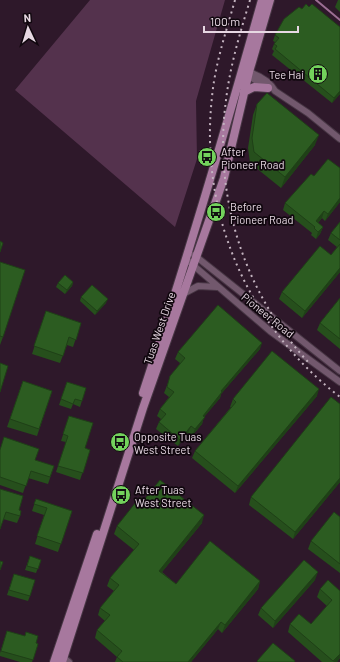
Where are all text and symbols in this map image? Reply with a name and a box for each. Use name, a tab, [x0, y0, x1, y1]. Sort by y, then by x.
north arrow	[8, 8, 48, 48]
scale bar	[204, 8, 298, 34]
text: N	[23, 11, 31, 24]
text: 100 m	[210, 14, 240, 28]
building icon: Tee Hai	[307, 63, 329, 85]
place label: Tee Hai	[269, 68, 304, 81]
place label: After Pioneer Road	[221, 145, 284, 171]
bus stop icon: After Pioneer Road	[196, 146, 218, 168]
place label: Before Pioneer Road	[230, 200, 293, 226]
bus stop icon: Before Pioneer Road	[205, 201, 227, 223]
street label: Tuas West Drive	[141, 290, 178, 366]
street label: Pioneer Road	[239, 290, 297, 340]
place label: Opposite Tuas West Street	[134, 430, 202, 456]
bus stop icon: Opposite Tuas West Street	[109, 431, 131, 453]
place label: After Tuas West Street	[135, 483, 191, 509]
bus stop icon: After Tuas West Street	[110, 484, 132, 506]

